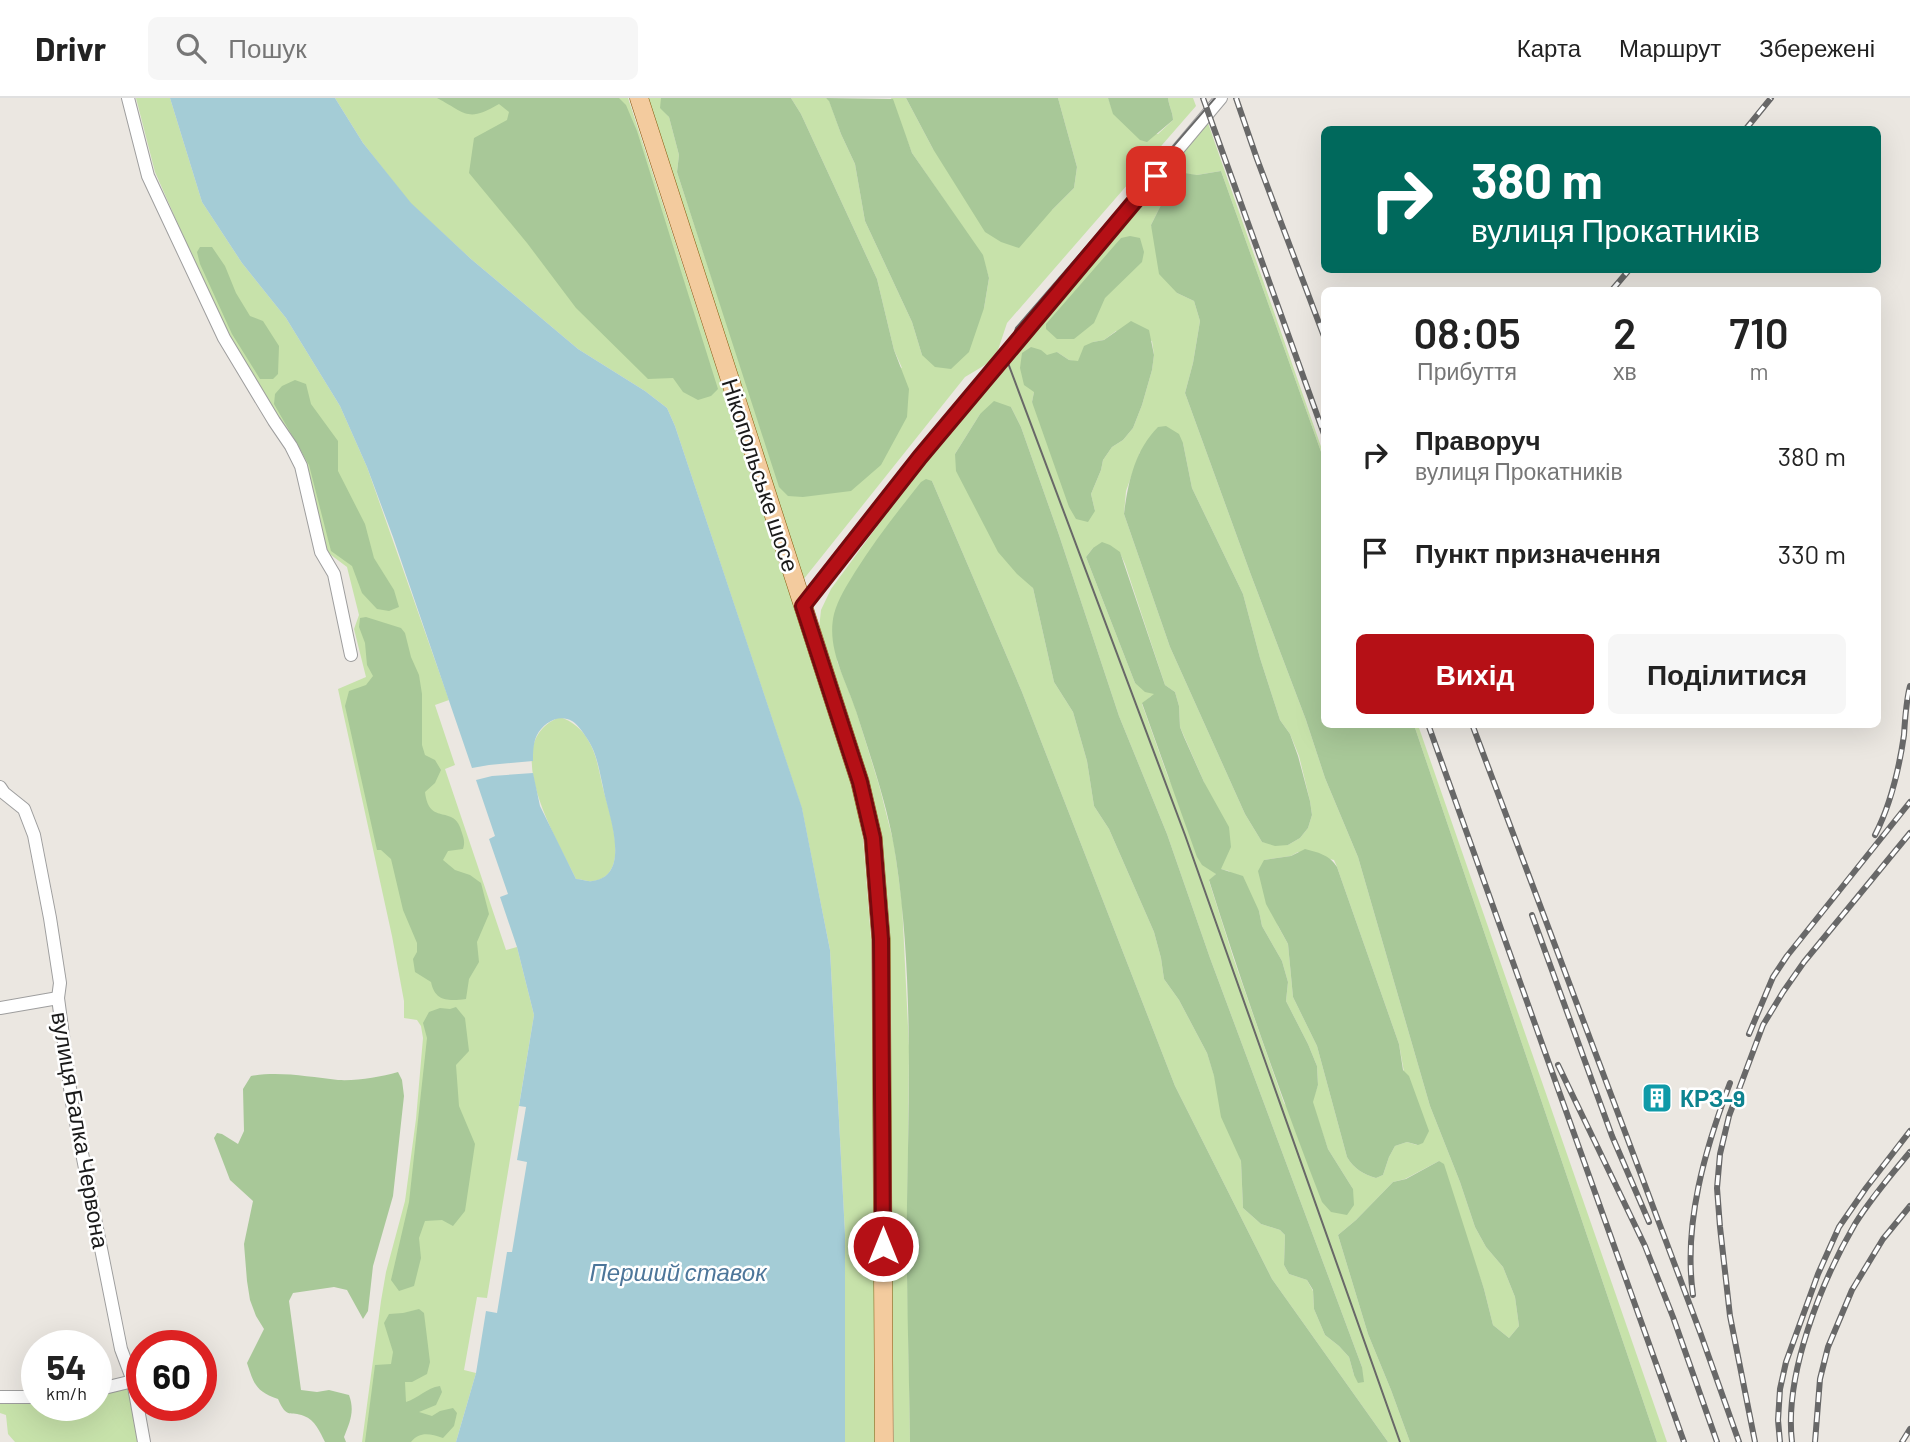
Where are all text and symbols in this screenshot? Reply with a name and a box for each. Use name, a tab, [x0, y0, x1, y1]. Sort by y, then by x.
search box	[148, 17, 638, 80]
text: Drivr	[35, 28, 106, 68]
icon: search	[172, 29, 210, 67]
text: Пошук	[228, 32, 307, 63]
text: Карта	[1517, 33, 1581, 62]
text: Маршрут	[1619, 33, 1721, 62]
text: Збережені	[1759, 33, 1875, 62]
pin	[1126, 146, 1186, 206]
text: 380 m	[1471, 150, 1603, 209]
icon: right	[1356, 154, 1447, 245]
icon: arrive	[1137, 157, 1175, 195]
text: вулиця Прокатників	[1471, 210, 1760, 248]
text: 08:05	[1413, 307, 1521, 357]
text: 2	[1613, 307, 1637, 357]
text: 710	[1729, 307, 1789, 357]
text: Прибуття	[1417, 357, 1517, 385]
text: хв	[1613, 357, 1637, 385]
text: m	[1749, 357, 1768, 385]
street label: Нікопольське шосе	[717, 375, 805, 575]
text: Праворуч	[1415, 424, 1541, 455]
icon: right	[1356, 436, 1394, 474]
text: 380 m	[1778, 440, 1846, 471]
text: вулиця Прокатників	[1415, 457, 1623, 485]
icon: arrive	[1356, 534, 1394, 572]
text: Пункт призначення	[1415, 537, 1661, 568]
text: 330 m	[1778, 538, 1846, 569]
button: Вихід	[1356, 634, 1594, 714]
button: Поділитися	[1608, 634, 1846, 714]
street label: вулиця Балка Червона	[46, 1010, 116, 1251]
building icon: КРЗ-9	[1640, 1081, 1674, 1115]
place label: КРЗ-9	[1680, 1084, 1745, 1112]
position arrow	[846, 1209, 920, 1283]
water label: Перший ставок	[589, 1257, 768, 1286]
speed limit sign: 60	[126, 1330, 217, 1421]
text: 54	[46, 1345, 87, 1387]
text: km/h	[46, 1382, 87, 1404]

